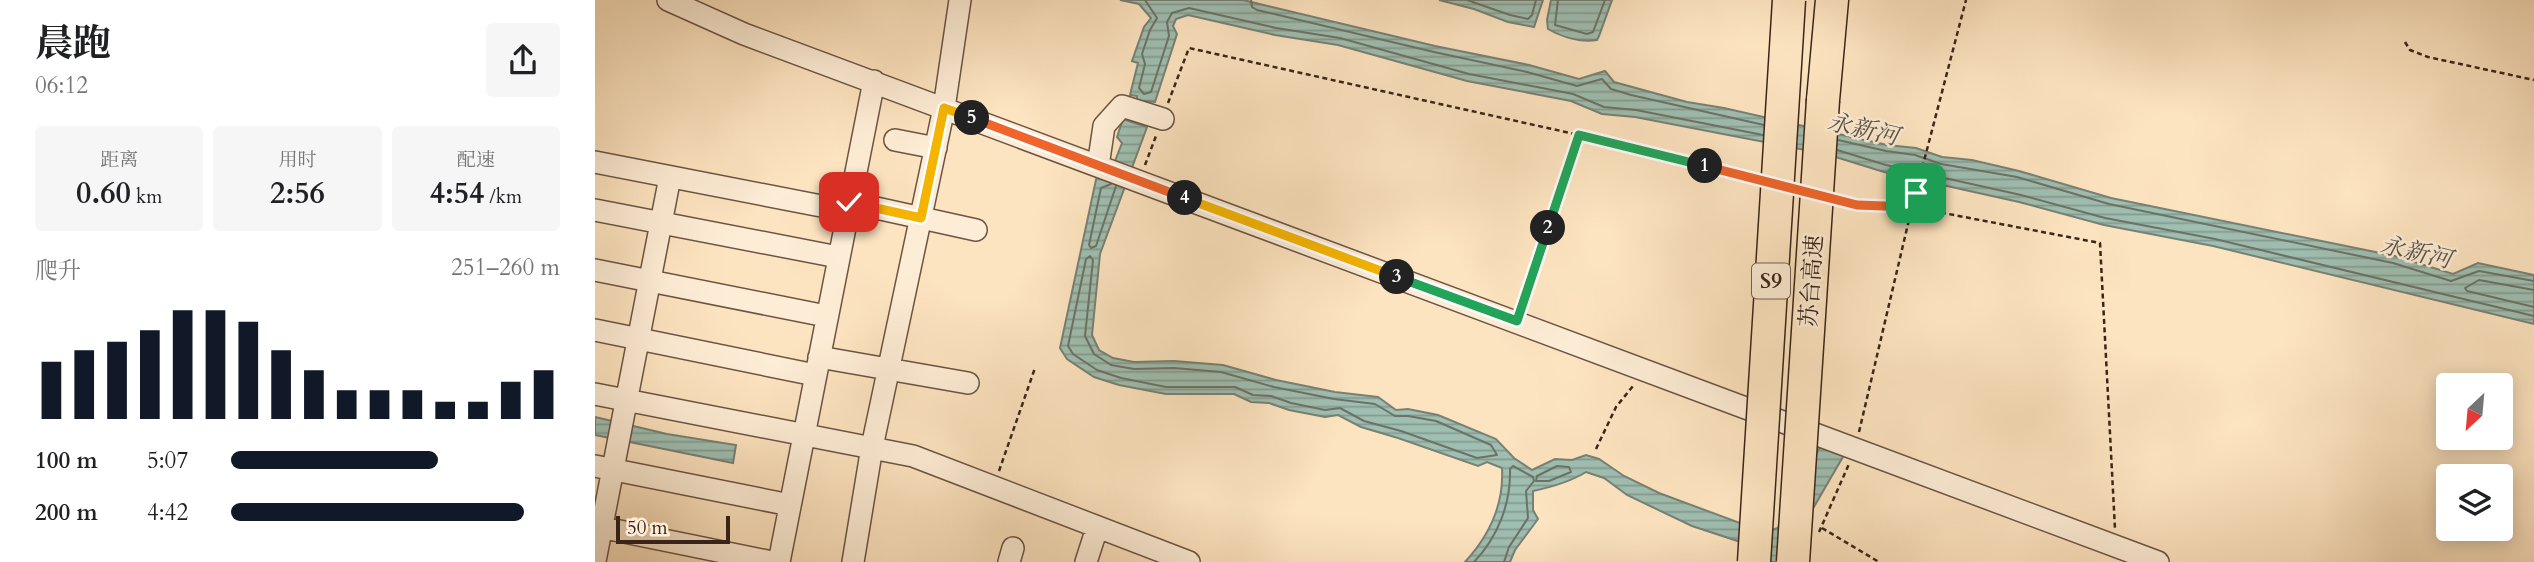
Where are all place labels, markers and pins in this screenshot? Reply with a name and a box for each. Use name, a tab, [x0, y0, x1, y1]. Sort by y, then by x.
pin: 5	[955, 100, 989, 136]
pin: 1	[1687, 148, 1723, 184]
pin	[1886, 163, 1946, 223]
pin	[819, 172, 879, 232]
pin: 4	[1167, 180, 1203, 216]
pin: 2	[1531, 210, 1565, 246]
pin: 3	[1379, 260, 1415, 294]

